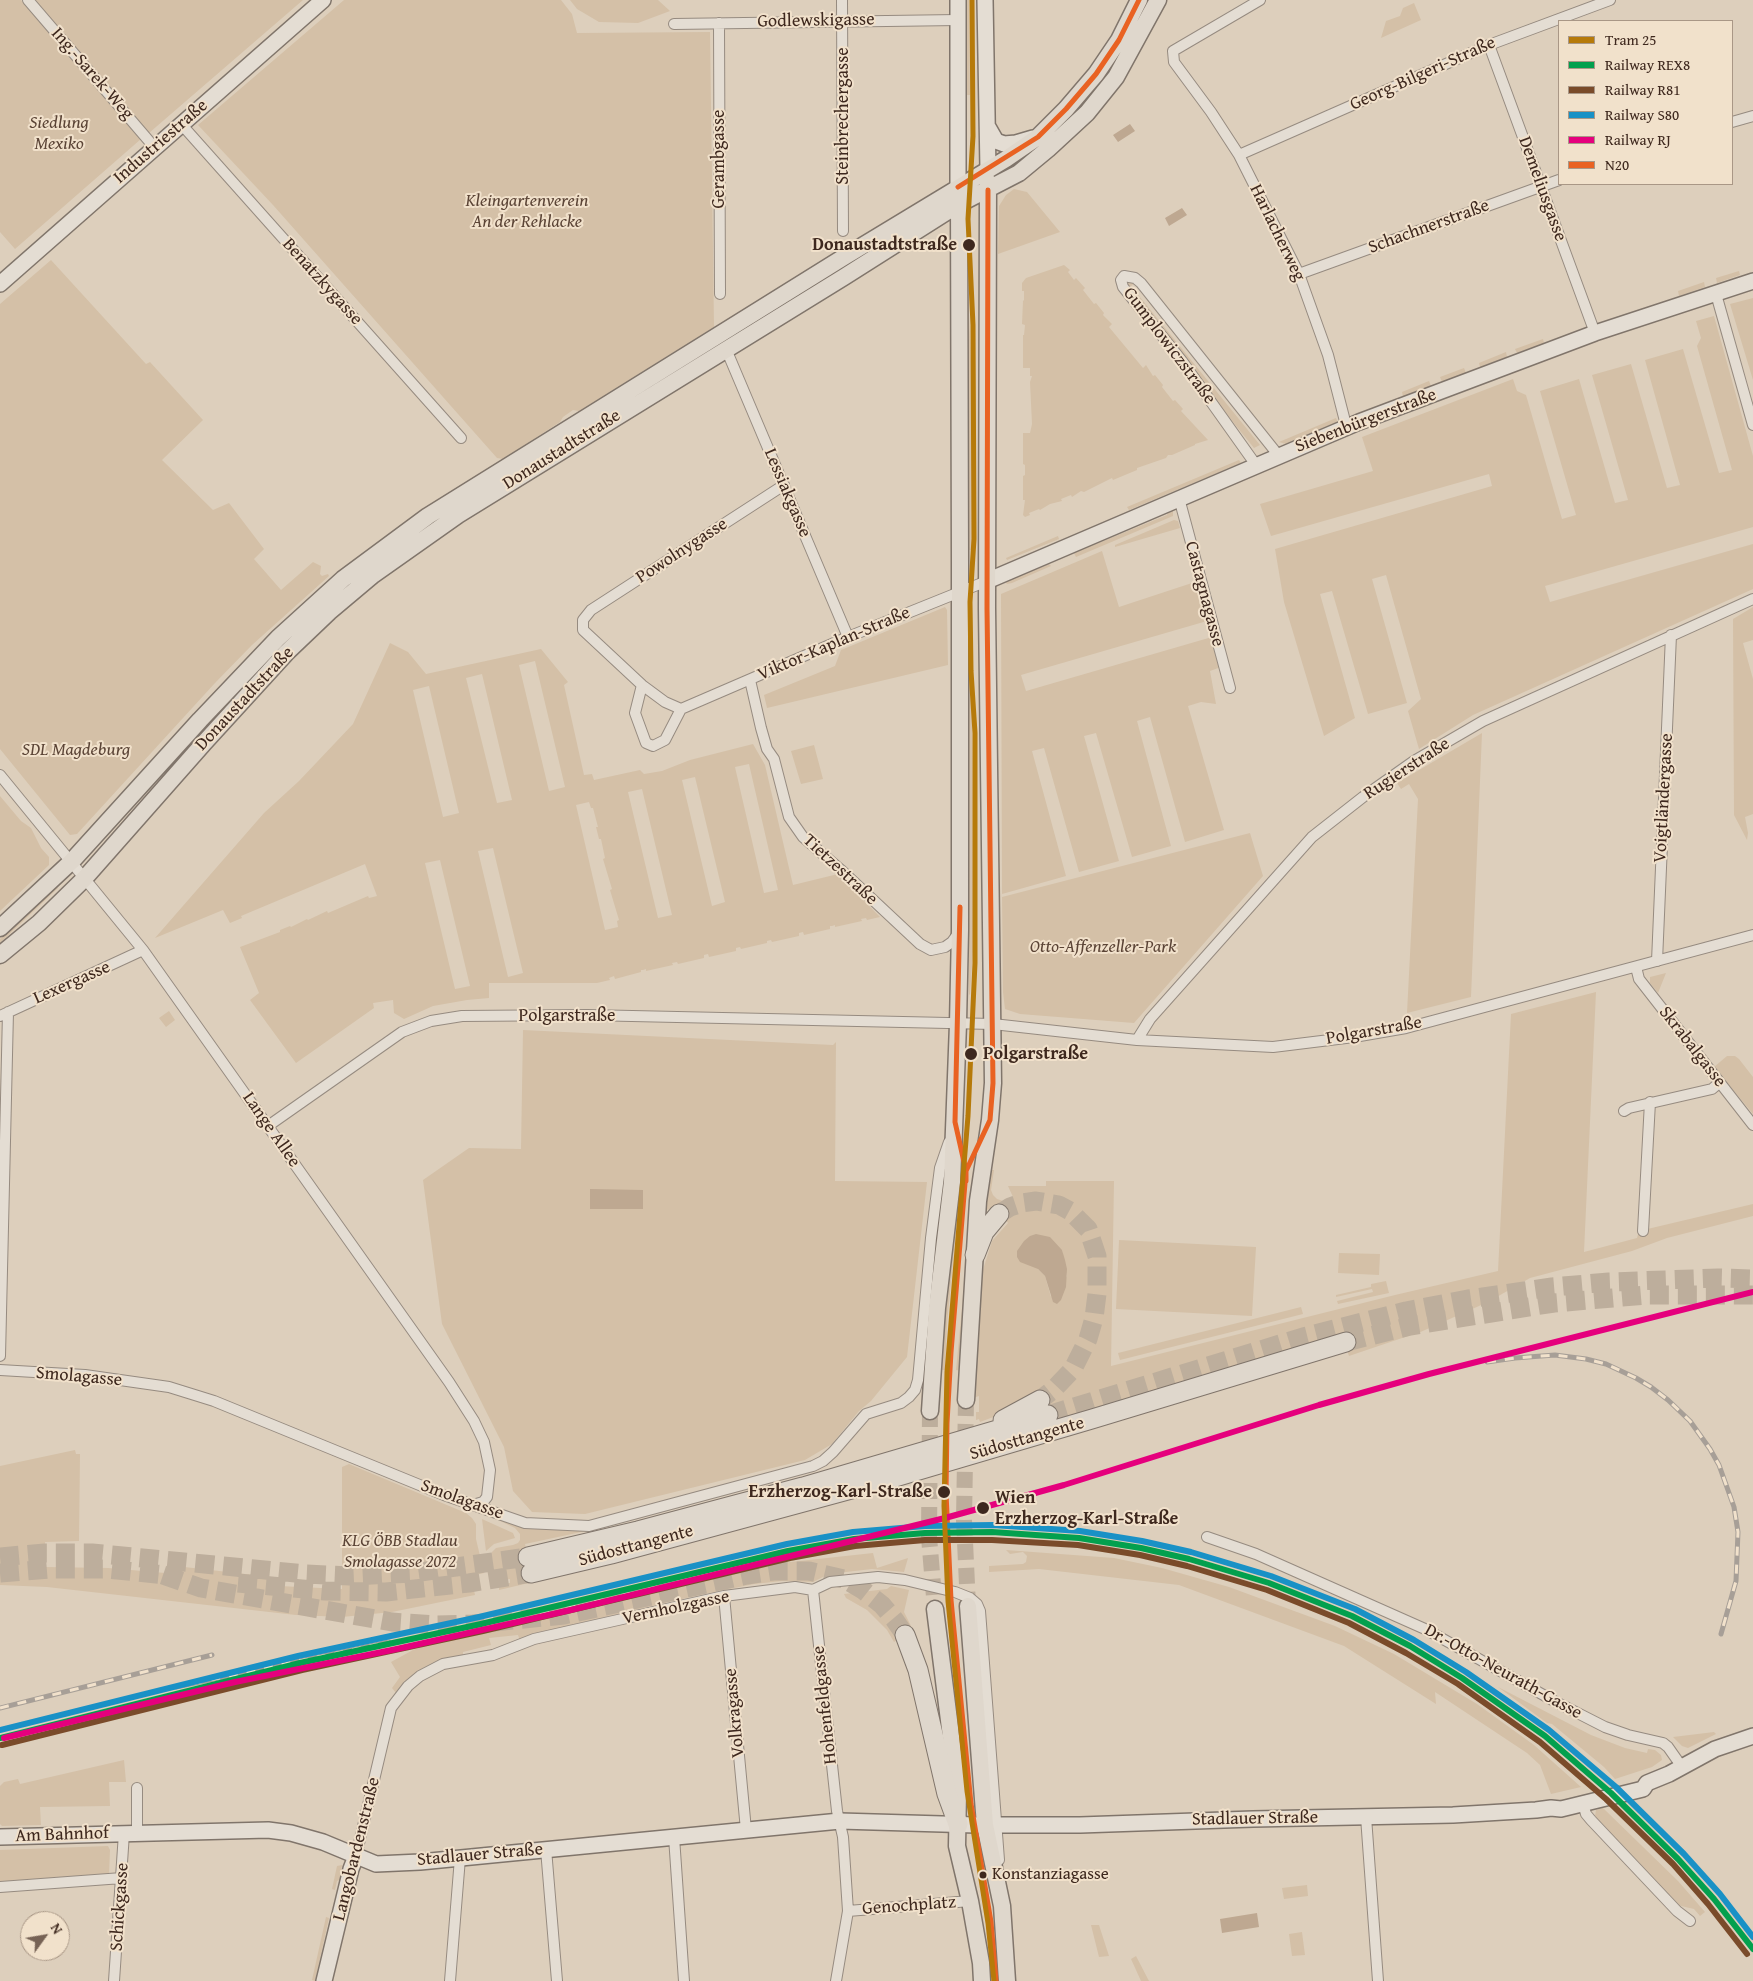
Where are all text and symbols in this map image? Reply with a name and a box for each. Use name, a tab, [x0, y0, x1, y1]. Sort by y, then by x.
street label: Godlewskigasse	[757, 9, 875, 33]
legend	[1558, 20, 1733, 185]
street label: Ing.-Sarek-Weg	[46, 23, 138, 125]
text: Tram 25	[1605, 29, 1657, 50]
street label: Georg-Bilgeri-Straße	[1347, 32, 1499, 116]
street label: Steinbrechergasse	[832, 47, 854, 185]
text: Railway REX8	[1605, 54, 1690, 75]
text: Railway R81	[1605, 79, 1681, 100]
street label: Industriestraße	[110, 95, 212, 189]
text: Railway S80	[1605, 104, 1679, 125]
street label: Gerambgasse	[708, 109, 730, 209]
park label: Siedlung Mexiko	[29, 112, 89, 154]
text: Railway RJ	[1605, 129, 1671, 150]
street label: Demeliusgasse	[1513, 134, 1571, 244]
text: N20	[1605, 154, 1629, 175]
street label: Harlacherweg	[1244, 181, 1310, 285]
park label: Kleingartenverein An der Rehlacke	[466, 190, 588, 232]
street label: Schachnerstraße	[1366, 195, 1492, 259]
street label: Benatzkygasse	[277, 234, 367, 330]
place label: Donaustadtstraße	[812, 234, 957, 256]
marker: Donaustadtstraße	[961, 237, 977, 253]
street label: Gumplowiczstraße	[1118, 283, 1220, 409]
street label: Siebenbürgerstraße	[1292, 384, 1440, 458]
street label: Donaustadtstraße	[499, 405, 625, 495]
street label: Lessiakgasse	[759, 445, 815, 541]
street label: Powolnygasse	[632, 513, 732, 589]
street label: Castagnagasse	[1180, 539, 1228, 649]
street label: Viktor-Kaplan-Straße	[754, 602, 914, 686]
street label: Donaustadtstraße	[191, 642, 299, 756]
street label: Rugierstraße	[1360, 733, 1454, 805]
street label: Voigtländergasse	[1650, 733, 1678, 863]
park label: SDL Magdeburg	[22, 739, 130, 761]
street label: Tietzestraße	[798, 830, 882, 910]
park label: Otto-Affenzeller-Park	[1030, 936, 1176, 958]
street label: Lexergasse	[30, 956, 114, 1010]
street label: Skrabalgasse	[1654, 1002, 1730, 1092]
street label: Polgarstraße	[518, 1005, 616, 1027]
street label: Polgarstraße	[1324, 1012, 1424, 1050]
place label: Polgarstraße	[983, 1043, 1088, 1065]
marker: Polgarstraße	[963, 1046, 979, 1062]
street label: Lange Allee	[237, 1088, 305, 1172]
street label: Smolagasse	[35, 1362, 123, 1392]
street label: Südosttangente	[967, 1412, 1087, 1466]
street label: Smolagasse	[418, 1475, 506, 1525]
place label: Erzherzog-Karl-Straße	[749, 1481, 932, 1503]
marker: Erzherzog-Karl-Straße	[936, 1484, 952, 1500]
place label: Wien Erzherzog-Karl-Straße	[995, 1487, 1178, 1530]
marker: Wien Erzherzog-Karl-Straße	[975, 1500, 991, 1516]
street label: Südosttangente	[576, 1520, 696, 1572]
park label: KLG ÖBB Stadlau Smolagasse 2072	[342, 1530, 458, 1572]
street label: Vernholzgasse	[620, 1586, 732, 1630]
street label: Dr.-Otto-Neurath-Gasse	[1420, 1620, 1586, 1724]
street label: Hohenfeldgasse	[808, 1645, 842, 1765]
street label: Volkragasse	[720, 1667, 750, 1759]
street label: Langobardenstraße	[329, 1775, 385, 1923]
street label: Stadlauer Straße	[1192, 1807, 1318, 1831]
street label: Am Bahnhof	[15, 1823, 109, 1847]
street label: Stadlauer Straße	[416, 1839, 544, 1871]
street label: Schickgasse	[106, 1862, 134, 1952]
place label: Konstanziagasse	[992, 1865, 1109, 1885]
marker: Konstanziagasse	[978, 1870, 988, 1880]
street label: Genochplatz	[862, 1892, 956, 1920]
north arrow	[20, 1911, 70, 1961]
text: N	[46, 1919, 68, 1938]

